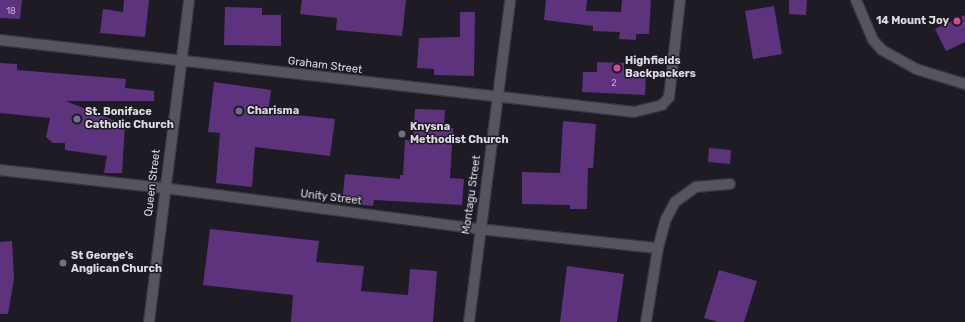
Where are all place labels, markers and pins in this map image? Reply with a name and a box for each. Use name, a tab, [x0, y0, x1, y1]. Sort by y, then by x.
place label: 14 Mount Joy	[876, 14, 949, 28]
marker: 14 Mount Joy	[952, 16, 962, 26]
place label: Highfields Backpackers	[625, 55, 696, 81]
marker: Highfields Backpackers	[612, 63, 622, 73]
place label: Charisma	[247, 104, 299, 118]
place label: St. Boniface Catholic Church	[85, 106, 174, 132]
marker: Charisma	[234, 106, 244, 116]
marker: St. Boniface Catholic Church	[72, 114, 82, 124]
place label: Knysna Methodist Church	[410, 121, 509, 147]
marker: Knysna Methodist Church	[397, 129, 407, 139]
place label: St George's Anglican Church	[71, 250, 162, 276]
marker: St George's Anglican Church	[58, 258, 68, 268]

